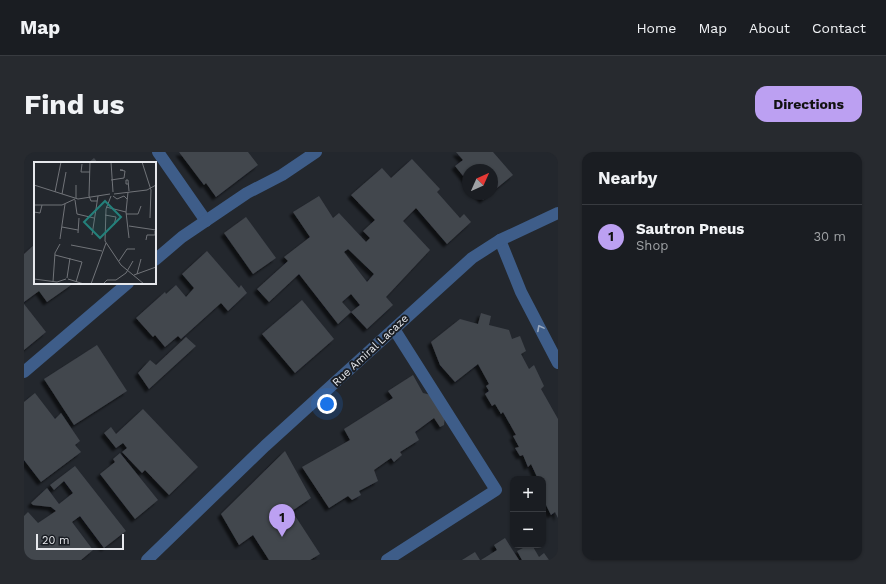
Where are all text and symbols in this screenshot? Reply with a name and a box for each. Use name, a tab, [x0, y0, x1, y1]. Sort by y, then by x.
text: Map	[20, 16, 60, 39]
text: Home	[636, 20, 676, 36]
text: Map	[698, 20, 727, 36]
text: About	[749, 20, 790, 36]
text: Contact	[812, 20, 866, 36]
button: Directions	[755, 86, 862, 122]
text: Find us	[24, 88, 124, 121]
inset map	[34, 162, 156, 284]
north arrow	[462, 164, 498, 200]
text: Nearby	[598, 168, 657, 188]
text: Sautron Pneus	[636, 220, 744, 238]
text: 1	[608, 229, 614, 244]
text: 30 m	[814, 229, 846, 244]
text: Shop	[636, 238, 668, 253]
street label: Rue Amiral Lacaze	[330, 312, 411, 389]
one-way arrow	[537, 325, 545, 333]
your location	[317, 394, 337, 414]
map controls	[510, 476, 546, 548]
button: +	[510, 476, 546, 512]
pin: 1	[269, 504, 295, 537]
button: −	[510, 512, 546, 548]
scale bar	[36, 532, 124, 551]
text: 20 m	[42, 534, 70, 547]

